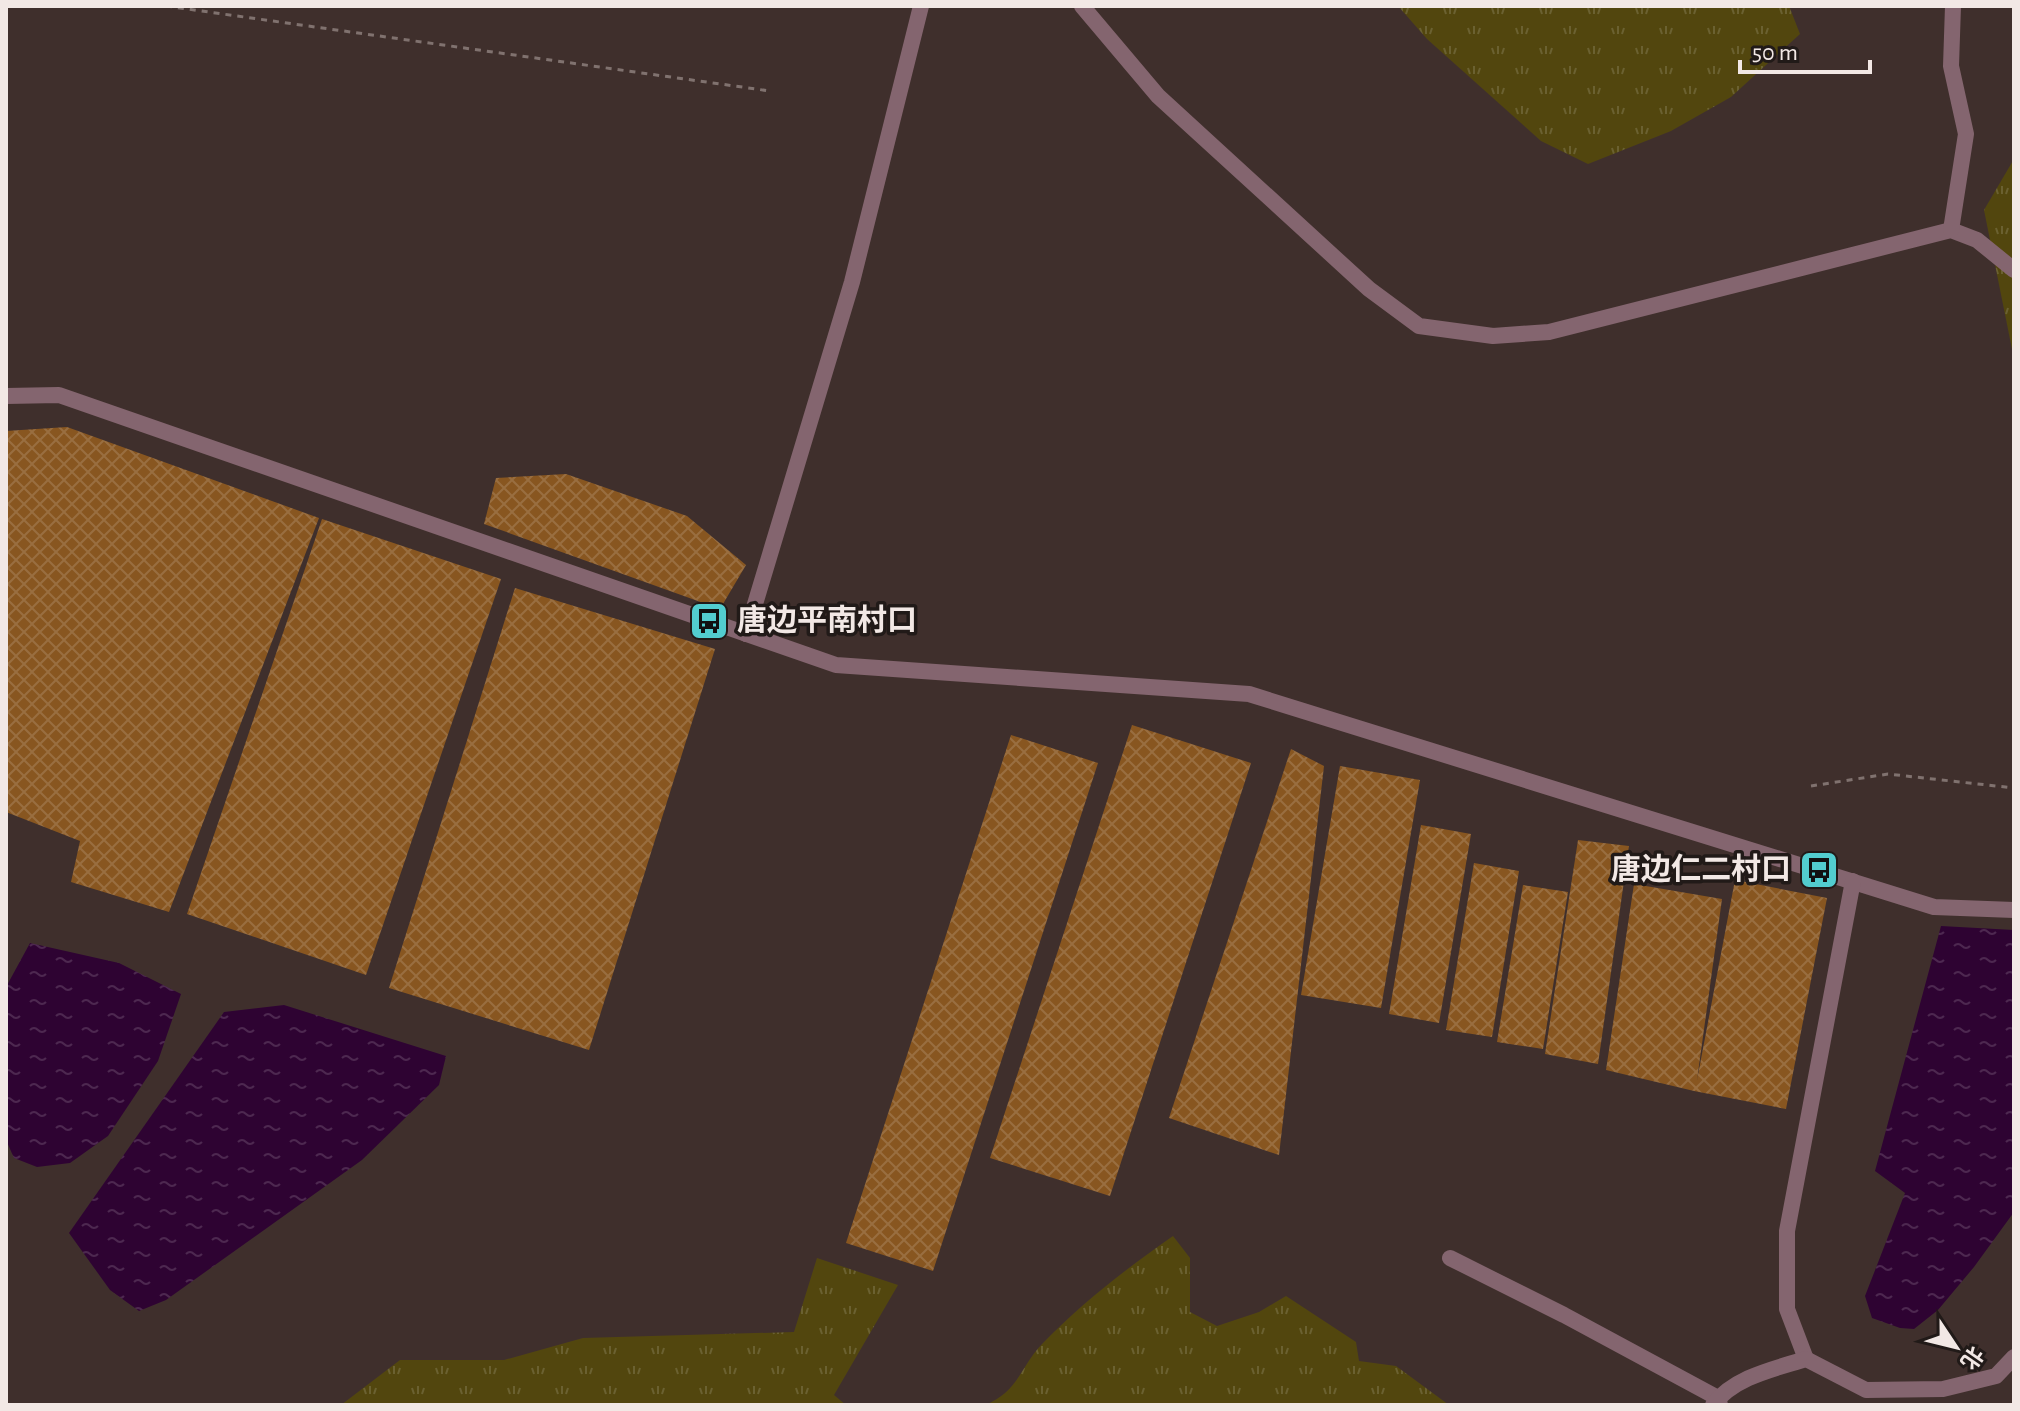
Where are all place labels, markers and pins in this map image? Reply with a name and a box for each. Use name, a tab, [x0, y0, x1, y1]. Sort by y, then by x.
bus stop icon: 唐边平南村口	[688, 600, 730, 642]
place label: 唐边平南村口	[737, 604, 917, 636]
bus stop icon: 唐边仁二村口	[1798, 849, 1840, 891]
place label: 唐边仁二村口	[1611, 853, 1791, 885]

